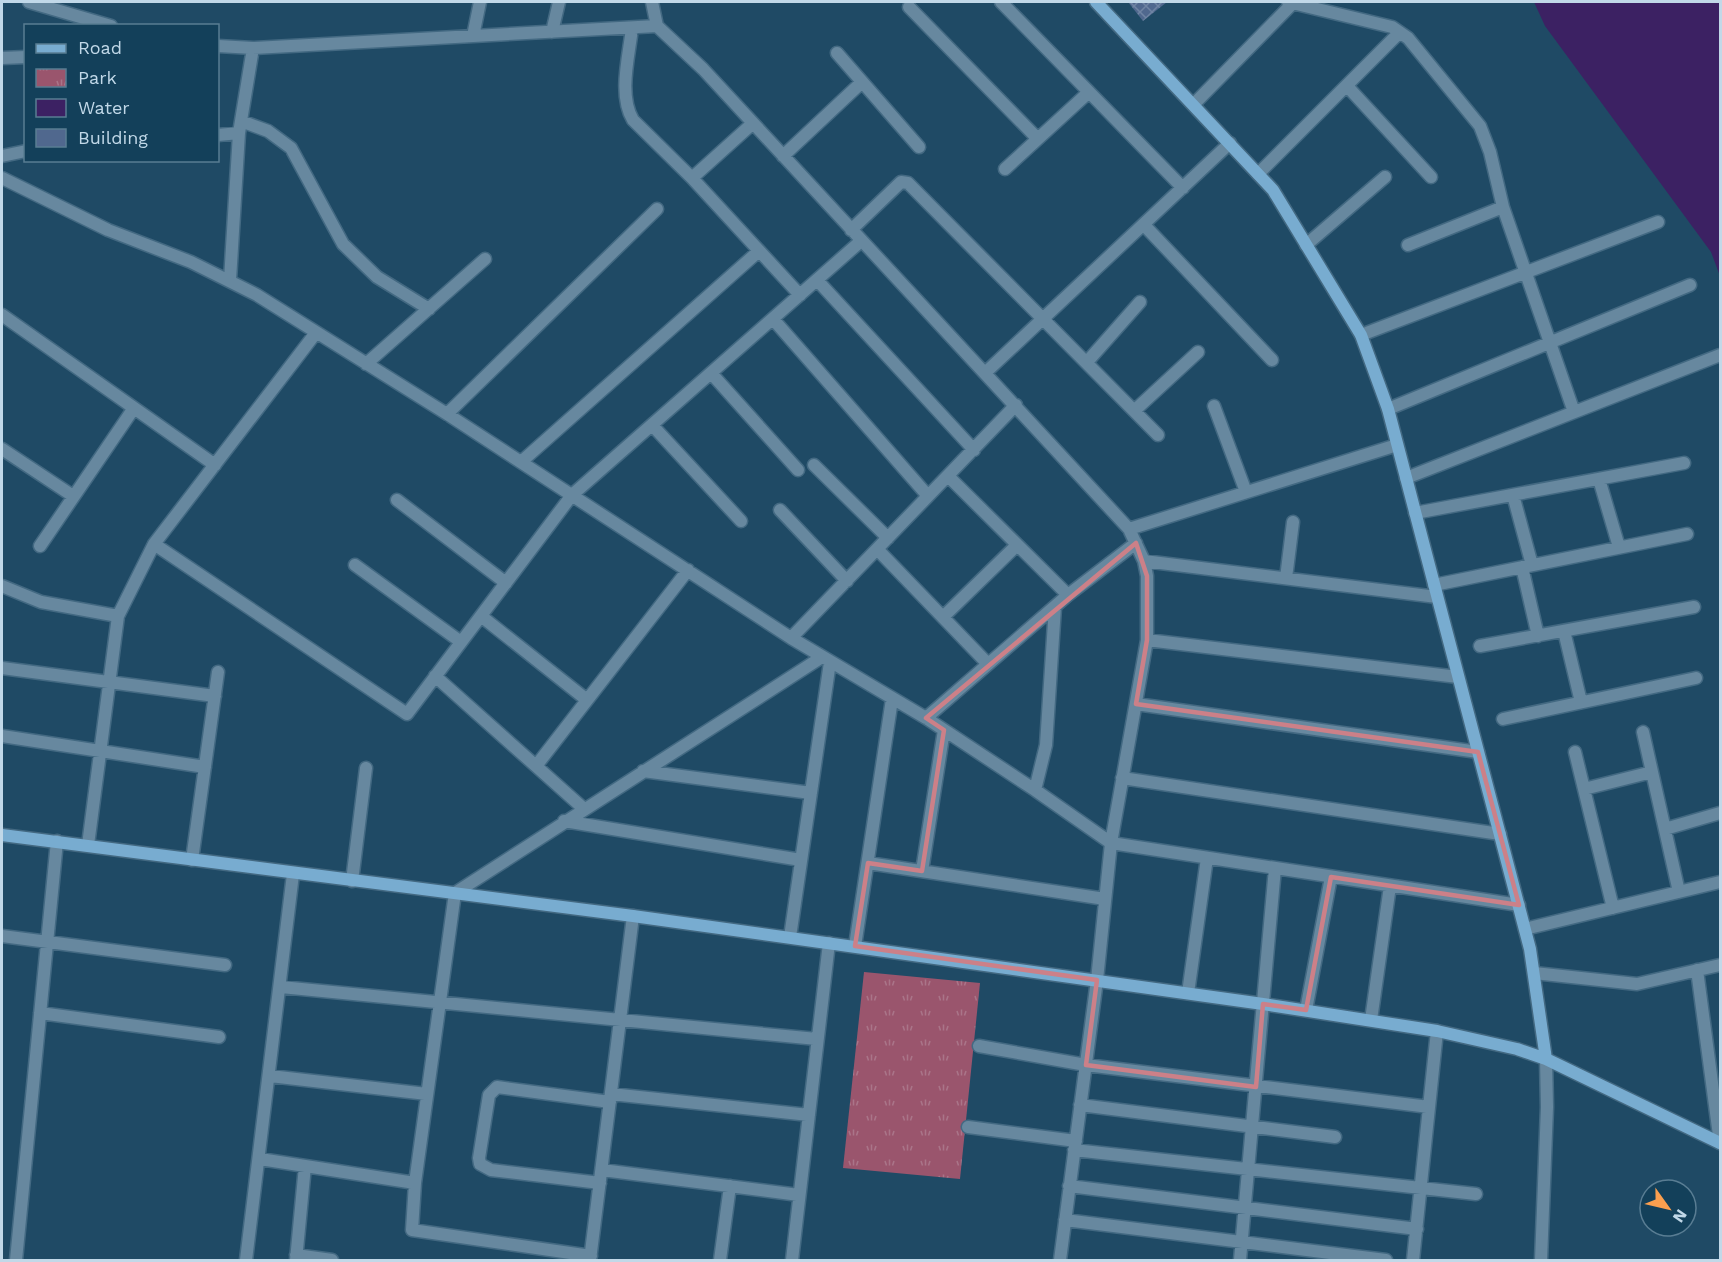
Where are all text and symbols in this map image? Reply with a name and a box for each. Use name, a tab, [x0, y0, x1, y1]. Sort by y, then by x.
legend	[24, 24, 219, 162]
text: Road	[78, 37, 122, 58]
text: Park	[78, 67, 117, 88]
text: Water	[78, 97, 130, 118]
text: Building	[78, 127, 148, 148]
north arrow	[1638, 1178, 1698, 1238]
text: N	[1669, 1206, 1691, 1226]

